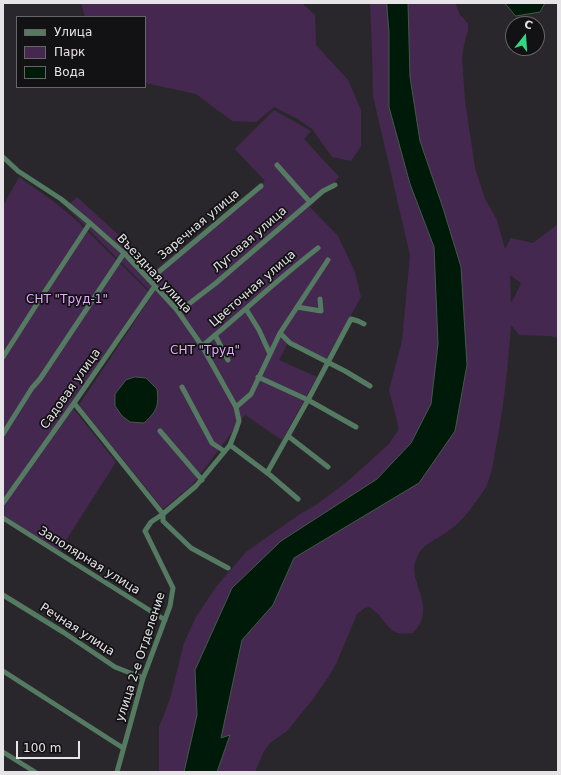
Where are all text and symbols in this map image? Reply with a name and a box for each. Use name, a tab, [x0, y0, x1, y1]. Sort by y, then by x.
legend	[16, 16, 146, 88]
north arrow	[505, 16, 545, 56]
text: С	[523, 18, 534, 32]
text: Улица	[54, 25, 92, 39]
text: Парк	[54, 45, 85, 59]
text: Вода	[54, 65, 85, 79]
street label: Заречная улица	[156, 187, 242, 263]
street label: Луговая улица	[210, 204, 290, 276]
street label: Въездная улица	[114, 231, 194, 317]
street label: Цветочная улица	[207, 248, 299, 330]
park label: СНТ "Труд-1"	[26, 293, 108, 307]
park label: СНТ "Труд"	[170, 344, 240, 358]
street label: Садовая улица	[38, 346, 104, 432]
street label: Заполярная улица	[36, 524, 142, 598]
street label: улица 2-е Отделение	[113, 590, 169, 724]
street label: Речная улица	[37, 601, 117, 659]
scale bar	[18, 733, 82, 759]
text: 100 m	[23, 741, 61, 755]

